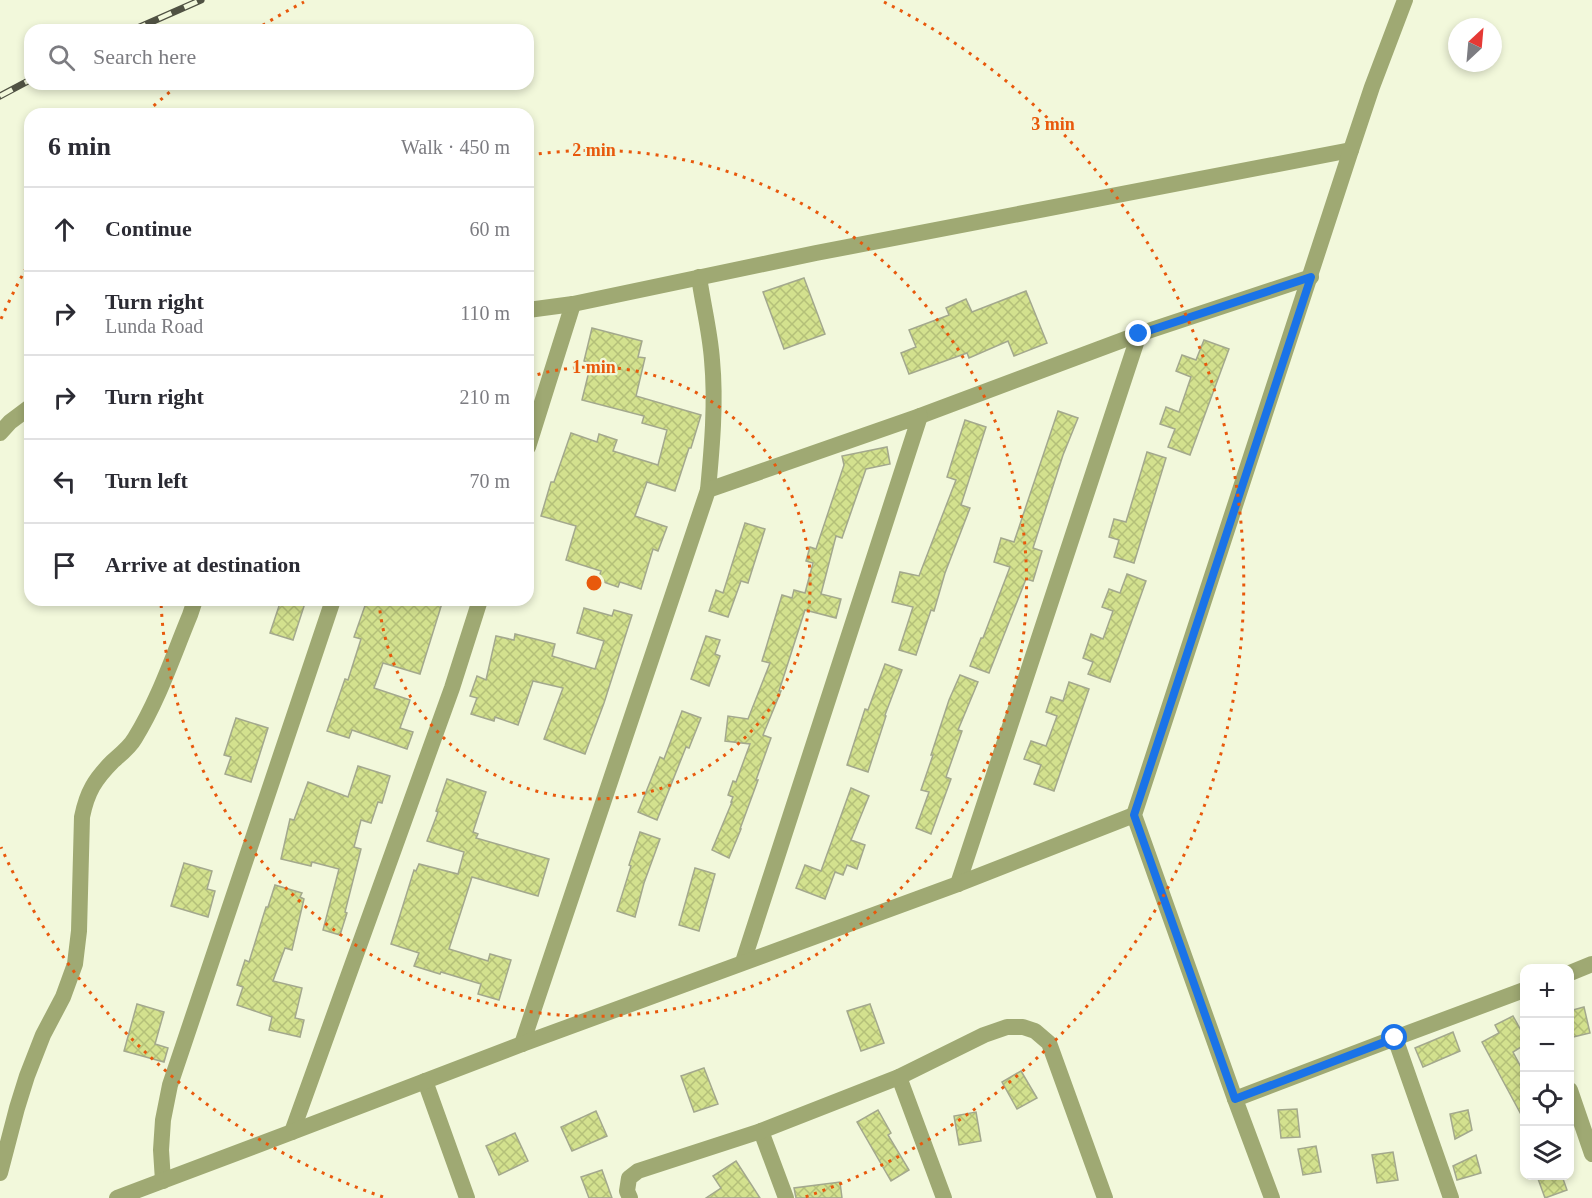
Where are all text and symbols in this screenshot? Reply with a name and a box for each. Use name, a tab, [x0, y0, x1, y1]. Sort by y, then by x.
north arrow	[1448, 18, 1502, 72]
search box	[24, 24, 534, 90]
icon: search	[45, 41, 78, 74]
text: Search here	[93, 44, 196, 69]
text: 3 min	[1031, 114, 1075, 134]
text: 6 min	[48, 132, 111, 161]
text: Walk · 450 m	[401, 136, 510, 158]
text: 2 min	[572, 140, 616, 160]
icon: ahead	[48, 213, 81, 246]
text: Continue	[105, 216, 192, 241]
text: 60 m	[469, 218, 510, 240]
text: Turn right	[105, 289, 204, 314]
icon: right	[48, 297, 81, 330]
text: 110 m	[460, 302, 510, 324]
text: Lunda Road	[105, 315, 203, 337]
route end	[1125, 320, 1151, 346]
text: 1 min	[572, 357, 616, 377]
icon: right	[48, 381, 81, 414]
text: Turn right	[105, 384, 204, 409]
text: 210 m	[459, 386, 510, 408]
icon: left	[48, 465, 81, 498]
text: Turn left	[105, 468, 188, 493]
text: 70 m	[469, 470, 510, 492]
icon: arrive	[48, 549, 81, 582]
text: Arrive at destination	[105, 552, 301, 577]
centre of rings	[584, 573, 604, 593]
map controls	[1520, 964, 1574, 1180]
button: +	[1520, 964, 1574, 1018]
button: −	[1520, 1018, 1574, 1072]
route start	[1381, 1024, 1407, 1050]
button: locate	[1520, 1072, 1574, 1126]
button: layers	[1520, 1126, 1574, 1180]

